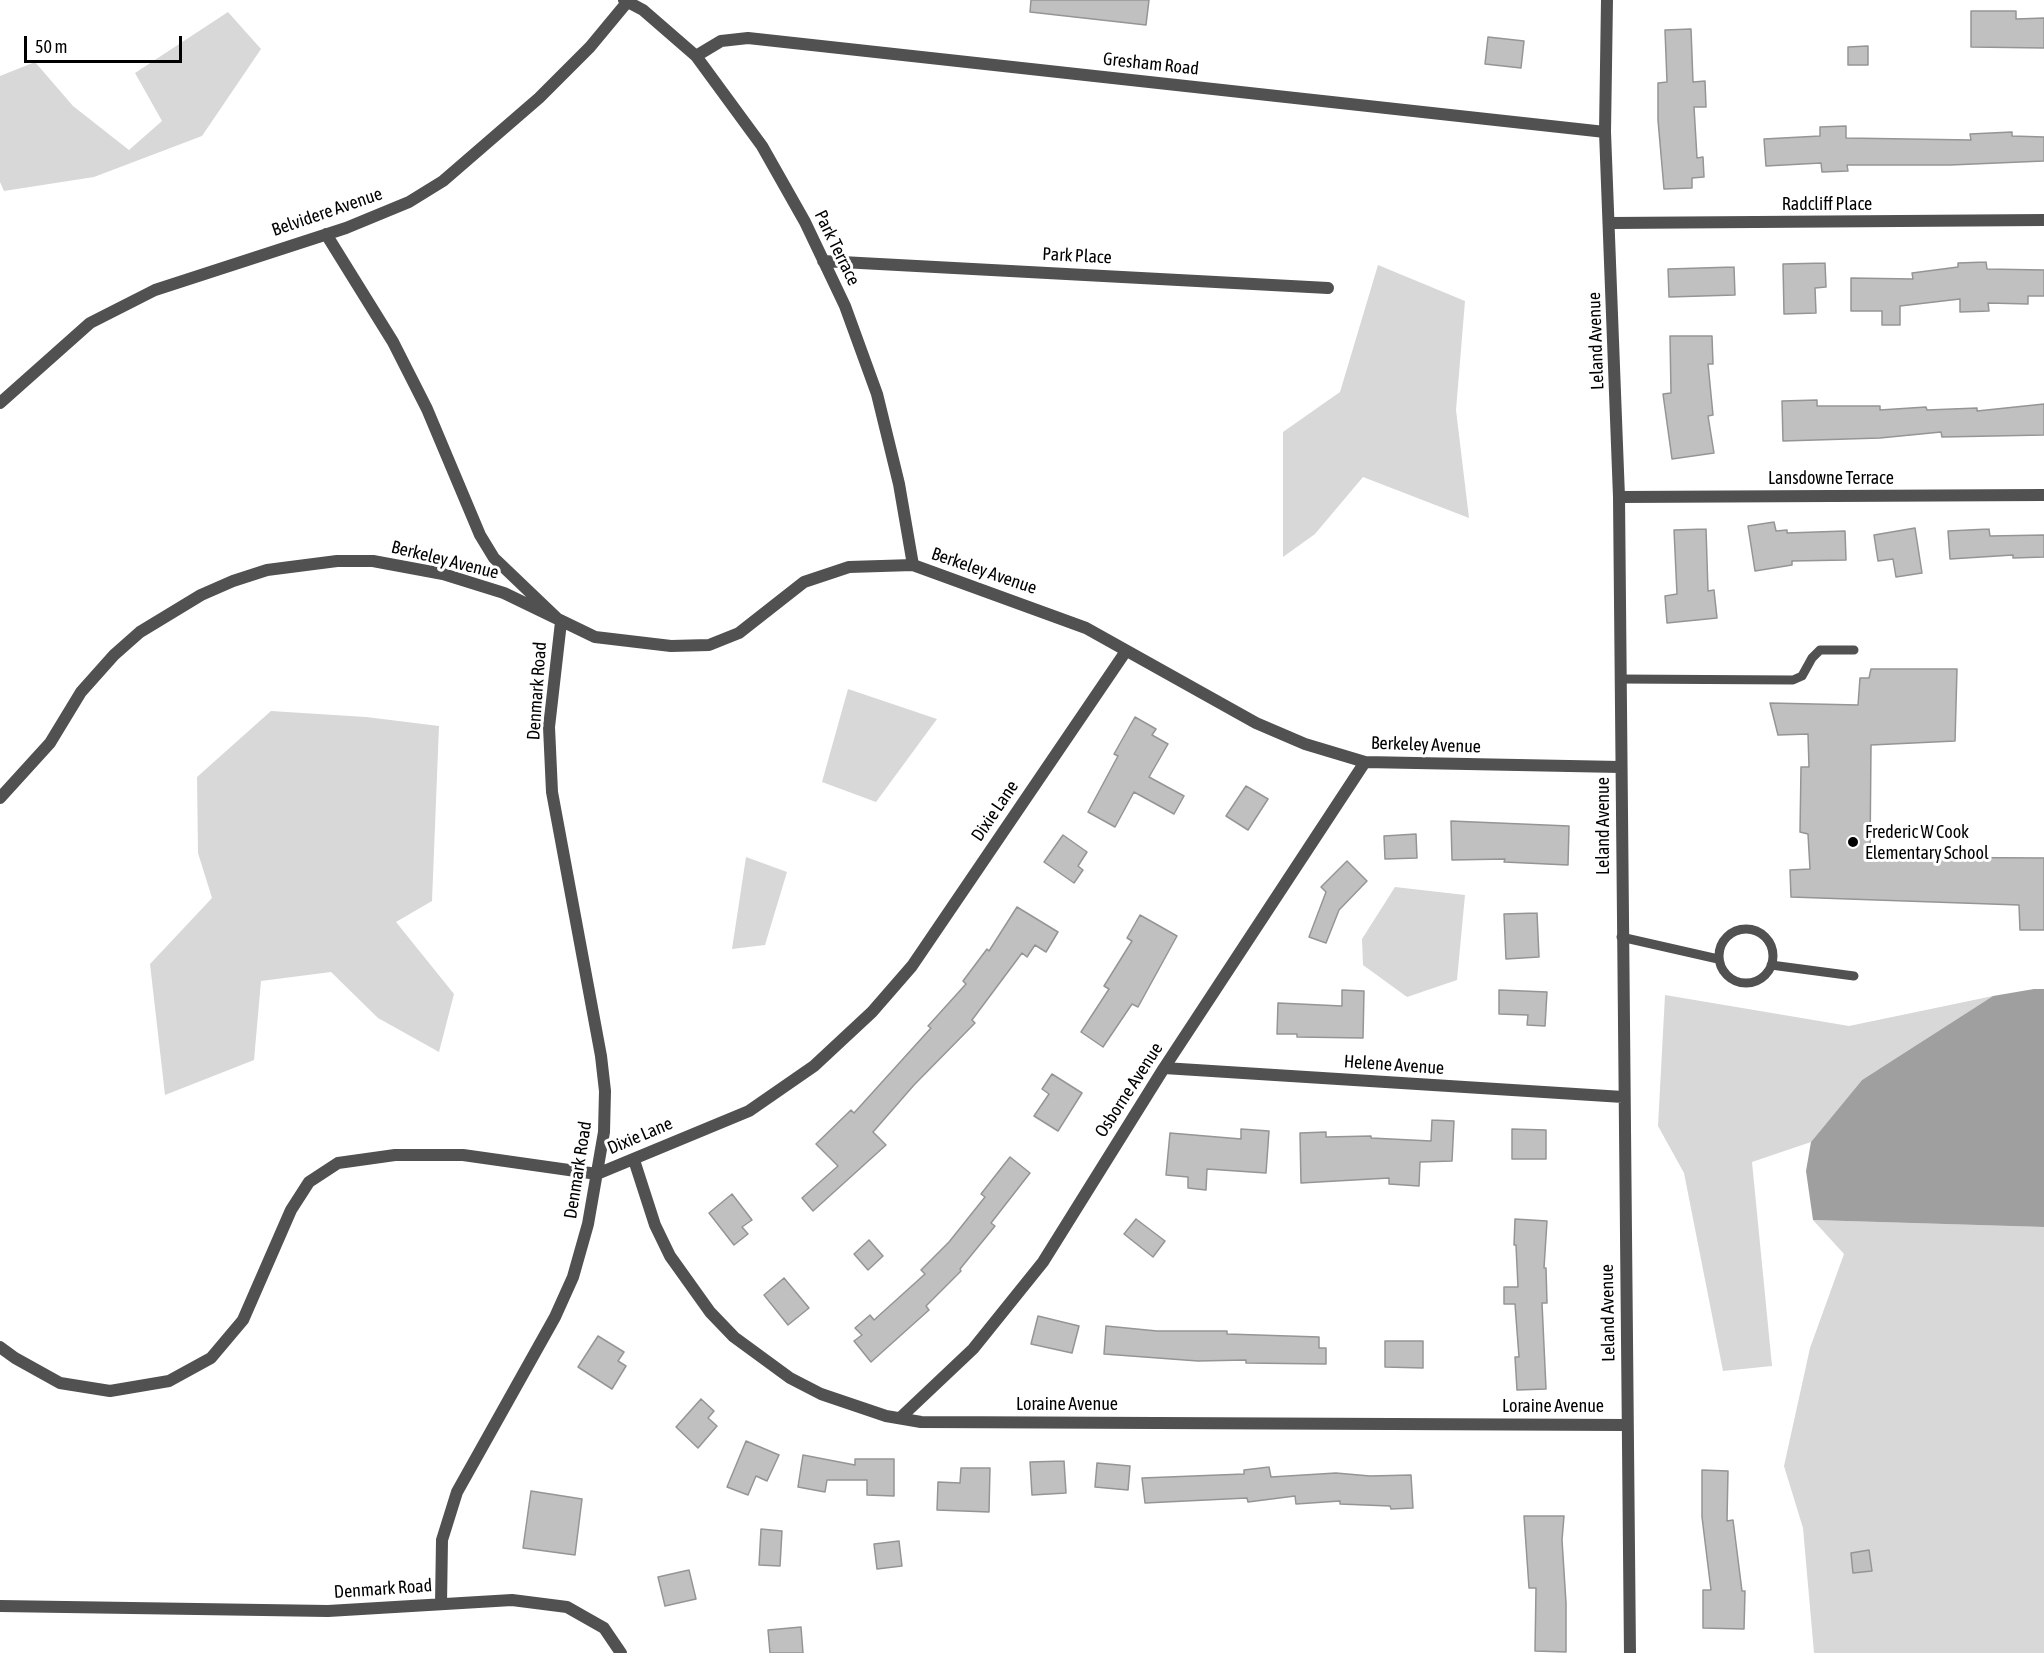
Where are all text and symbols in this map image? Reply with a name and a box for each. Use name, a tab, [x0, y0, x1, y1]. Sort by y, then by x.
scale bar	[27, 24, 184, 62]
text: 50 m	[35, 36, 67, 57]
street label: Gresham Road	[1102, 48, 1200, 80]
street label: Belvidere Avenue	[269, 183, 385, 241]
street label: Radcliff Place	[1782, 193, 1872, 215]
street label: Park Terrace	[810, 207, 864, 289]
street label: Park Place	[1042, 243, 1112, 269]
street label: Leland Avenue	[1583, 292, 1609, 390]
street label: Lansdowne Terrace	[1768, 467, 1894, 489]
street label: Berkeley Avenue	[389, 536, 501, 584]
street label: Berkeley Avenue	[928, 543, 1040, 599]
street label: Denmark Road	[523, 641, 551, 741]
street label: Berkeley Avenue	[1371, 732, 1481, 758]
street label: Dixie Lane	[967, 777, 1023, 845]
street label: Leland Avenue	[1592, 777, 1614, 875]
place label: Frederic W Cook Elementary School	[1865, 821, 1989, 864]
marker: Frederic W Cook Elementary School	[1846, 835, 1860, 849]
street label: Osborne Avenue	[1090, 1039, 1168, 1141]
street label: Helene Avenue	[1343, 1051, 1445, 1079]
street label: Dixie Lane	[604, 1113, 676, 1159]
street label: Denmark Road	[560, 1120, 596, 1220]
street label: Leland Avenue	[1596, 1264, 1620, 1362]
street label: Loraine Avenue	[1016, 1393, 1118, 1415]
street label: Loraine Avenue	[1502, 1395, 1604, 1417]
street label: Denmark Road	[333, 1575, 433, 1603]

